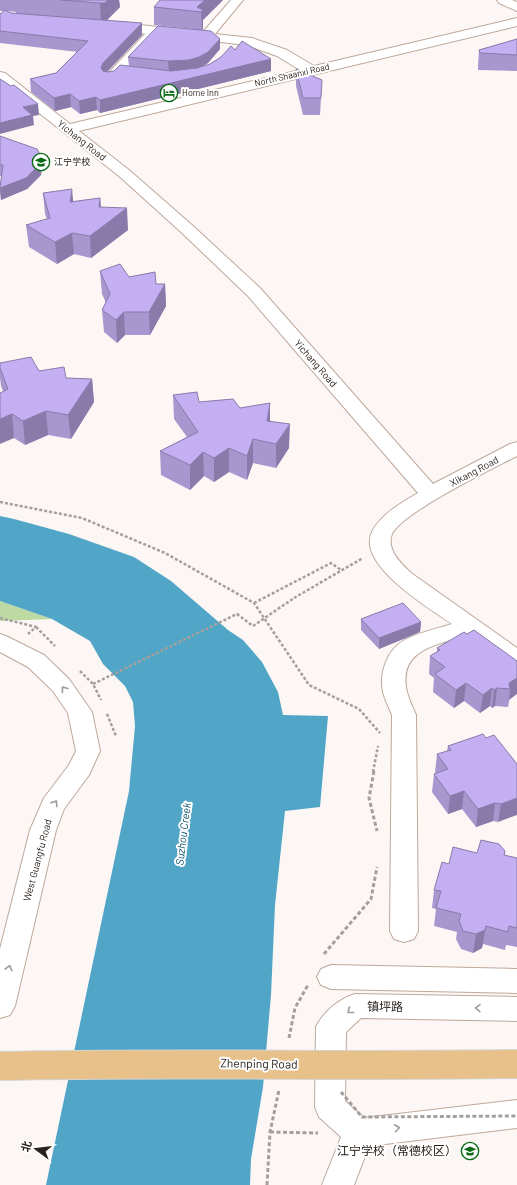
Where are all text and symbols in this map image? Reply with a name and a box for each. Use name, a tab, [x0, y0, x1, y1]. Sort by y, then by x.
street label: North Shaanxi Road	[253, 61, 331, 89]
hotel icon: Home Inn	[159, 83, 179, 103]
place label: Home Inn	[182, 87, 219, 98]
street label: Yichang Road	[55, 117, 109, 163]
school or university icon: 江宁学校	[31, 152, 51, 172]
place label: 江宁学校	[54, 156, 91, 167]
street label: Yichang Road	[292, 337, 340, 389]
street label: Xikang Road	[448, 453, 500, 489]
one-way arrow	[61, 686, 68, 693]
one-way arrow	[50, 800, 58, 807]
water label: Suzhou Creek	[172, 801, 193, 866]
street label: West Guangfu Road	[20, 818, 54, 902]
one-way arrow	[5, 965, 13, 971]
street label: 镇坪路	[367, 999, 403, 1013]
one-way arrow	[475, 1004, 481, 1013]
one-way arrow	[347, 1006, 354, 1013]
street label: Zhenping Road	[220, 1055, 298, 1071]
one-way arrow	[394, 1124, 400, 1133]
north arrow	[16, 1129, 56, 1169]
text: 北	[18, 1139, 34, 1153]
school or university icon: 江宁学校（常德校区）	[460, 1141, 480, 1161]
place label: 江宁学校（常德校区）	[337, 1143, 457, 1157]

